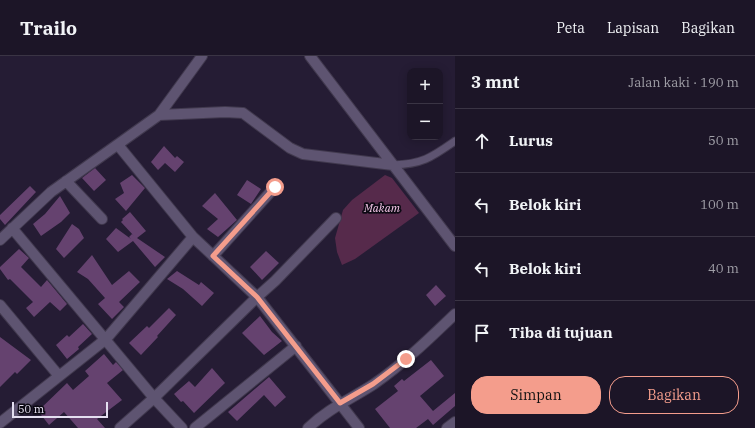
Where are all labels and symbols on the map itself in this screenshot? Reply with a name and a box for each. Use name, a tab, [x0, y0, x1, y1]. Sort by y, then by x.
route start	[266, 178, 284, 196]
park label: Makam	[363, 201, 401, 215]
route end	[397, 350, 415, 368]
scale bar	[12, 400, 108, 419]

